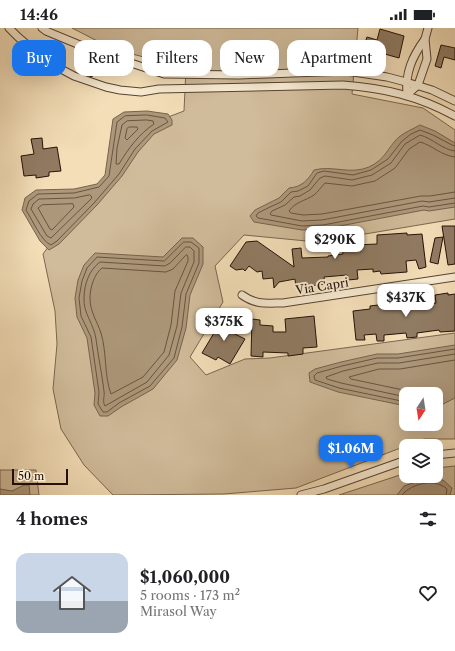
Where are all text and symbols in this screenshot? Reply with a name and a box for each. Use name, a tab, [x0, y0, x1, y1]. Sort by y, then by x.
text: 14:46	[20, 5, 58, 24]
chip: Buy	[12, 40, 66, 76]
chip: Rent	[74, 40, 134, 76]
chip: Filters	[142, 40, 212, 76]
chip: New	[220, 40, 279, 76]
chip: Apartment	[287, 40, 386, 76]
pin: $290K	[307, 226, 363, 260]
text: $290K	[314, 231, 356, 247]
street label: Via Capri	[293, 274, 350, 298]
pin: $437K	[378, 284, 434, 318]
text: $437K	[386, 289, 426, 305]
pin: $375K	[196, 308, 252, 342]
text: $375K	[205, 313, 243, 329]
north arrow	[399, 387, 443, 431]
map controls	[399, 387, 443, 483]
pin: $1.06M	[318, 435, 384, 469]
button: layers	[399, 439, 443, 483]
text: $1.06M	[328, 440, 374, 456]
scale bar	[12, 467, 68, 486]
text: 50 m	[18, 469, 44, 483]
icon: filters	[417, 508, 439, 530]
text: 4 homes	[16, 509, 88, 529]
text: $1,060,000	[140, 567, 230, 587]
icon: home	[48, 569, 96, 617]
icon: heart	[417, 582, 439, 604]
text: 5 rooms · 173 m²	[140, 587, 240, 603]
text: Mirasol Way	[140, 603, 217, 619]

